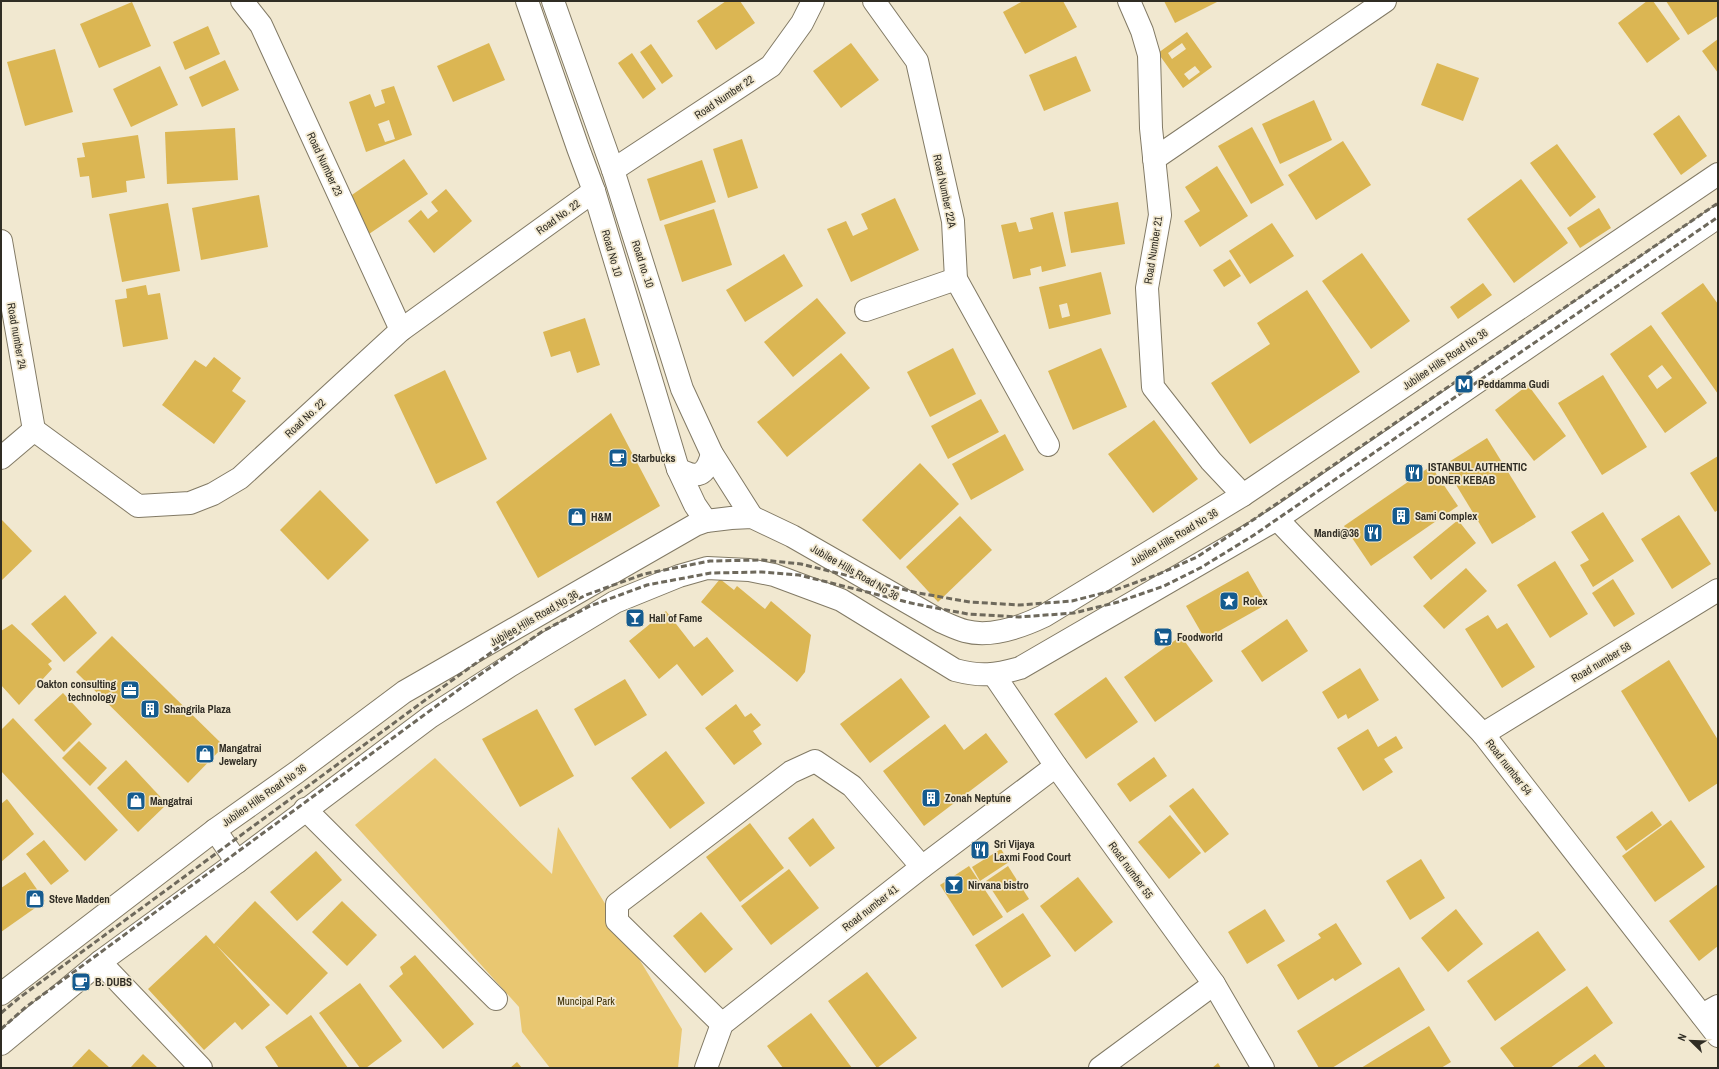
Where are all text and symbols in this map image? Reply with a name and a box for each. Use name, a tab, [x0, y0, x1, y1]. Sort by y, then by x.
street label: Road Number 22	[692, 72, 756, 122]
street label: Road Number 23	[304, 130, 346, 198]
street label: Road Number 22A	[930, 153, 960, 230]
street label: Road No. 22	[533, 196, 583, 238]
street label: Road Number 21	[1141, 215, 1165, 285]
street label: Road No 10	[599, 228, 625, 278]
street label: Road no. 10	[629, 238, 657, 290]
street label: Road number 24	[4, 302, 30, 370]
street label: Jubilee Hills Road No 36	[1400, 325, 1490, 393]
metro station icon: Peddamma Gudi	[1453, 373, 1475, 395]
place label: Peddamma Gudi	[1478, 377, 1549, 391]
street label: Road No. 22	[282, 396, 328, 440]
cafe icon: Starbucks	[607, 447, 629, 469]
place label: Starbucks	[632, 451, 676, 465]
place label: ISTANBUL AUTHENTIC DONER KEBAB	[1428, 460, 1528, 487]
restaurant icon: ISTANBUL AUTHENTIC DONER KEBAB	[1403, 462, 1425, 484]
street label: Jubilee Hills Road No 36	[1128, 505, 1220, 569]
building icon: Sami Complex	[1390, 505, 1412, 527]
shop icon: H&M	[566, 506, 588, 528]
place label: Sami Complex	[1415, 509, 1477, 523]
place label: H&M	[591, 510, 612, 524]
restaurant icon: Mandi@36	[1362, 522, 1384, 544]
place label: Mandi@36	[1314, 526, 1359, 540]
street label: Jubilee Hills Road No 36	[808, 541, 902, 603]
street label: Jubilee Hills Road No 36	[487, 587, 581, 649]
place icon: Rolex	[1218, 590, 1240, 612]
place label: Rolex	[1243, 594, 1268, 608]
bar icon: Hall of Fame	[624, 607, 646, 629]
place label: Hall of Fame	[649, 611, 702, 625]
supermarket icon: Foodworld	[1152, 626, 1174, 648]
place label: Foodworld	[1177, 630, 1223, 644]
street label: Road number 58	[1569, 639, 1633, 685]
place label: Oakton consulting technology	[37, 677, 116, 704]
office icon: Oakton consulting technology	[119, 679, 141, 701]
building icon: Shangrila Plaza	[139, 698, 161, 720]
place label: Shangrila Plaza	[164, 702, 231, 716]
street label: Road number 54	[1483, 736, 1535, 798]
place label: Mangatrai Jewelary	[219, 741, 262, 768]
shop icon: Mangatrai Jewelary	[194, 743, 216, 765]
street label: Jubilee Hills Road No 36	[219, 761, 309, 829]
building icon: Zonah Neptune	[920, 787, 942, 809]
shop icon: Mangatrai	[125, 790, 147, 812]
place label: Zonah Neptune	[945, 791, 1011, 805]
place label: Mangatrai	[150, 794, 193, 808]
place label: Sri Vijaya Laxmi Food Court	[994, 837, 1071, 864]
restaurant icon: Sri Vijaya Laxmi Food Court	[969, 839, 991, 861]
street label: Road number 55	[1106, 839, 1156, 901]
bar icon: Nirvana bistro	[943, 874, 965, 896]
place label: Nirvana bistro	[968, 878, 1029, 892]
street label: Road number 41	[839, 882, 901, 934]
shop icon: Steve Madden	[24, 888, 46, 910]
place label: Steve Madden	[49, 892, 110, 906]
cafe icon: B. DUBS	[70, 971, 92, 993]
place label: B. DUBS	[95, 975, 132, 989]
park label: Muncipal Park	[557, 994, 615, 1008]
north arrow	[1671, 1021, 1711, 1061]
text: N	[1674, 1031, 1690, 1043]

